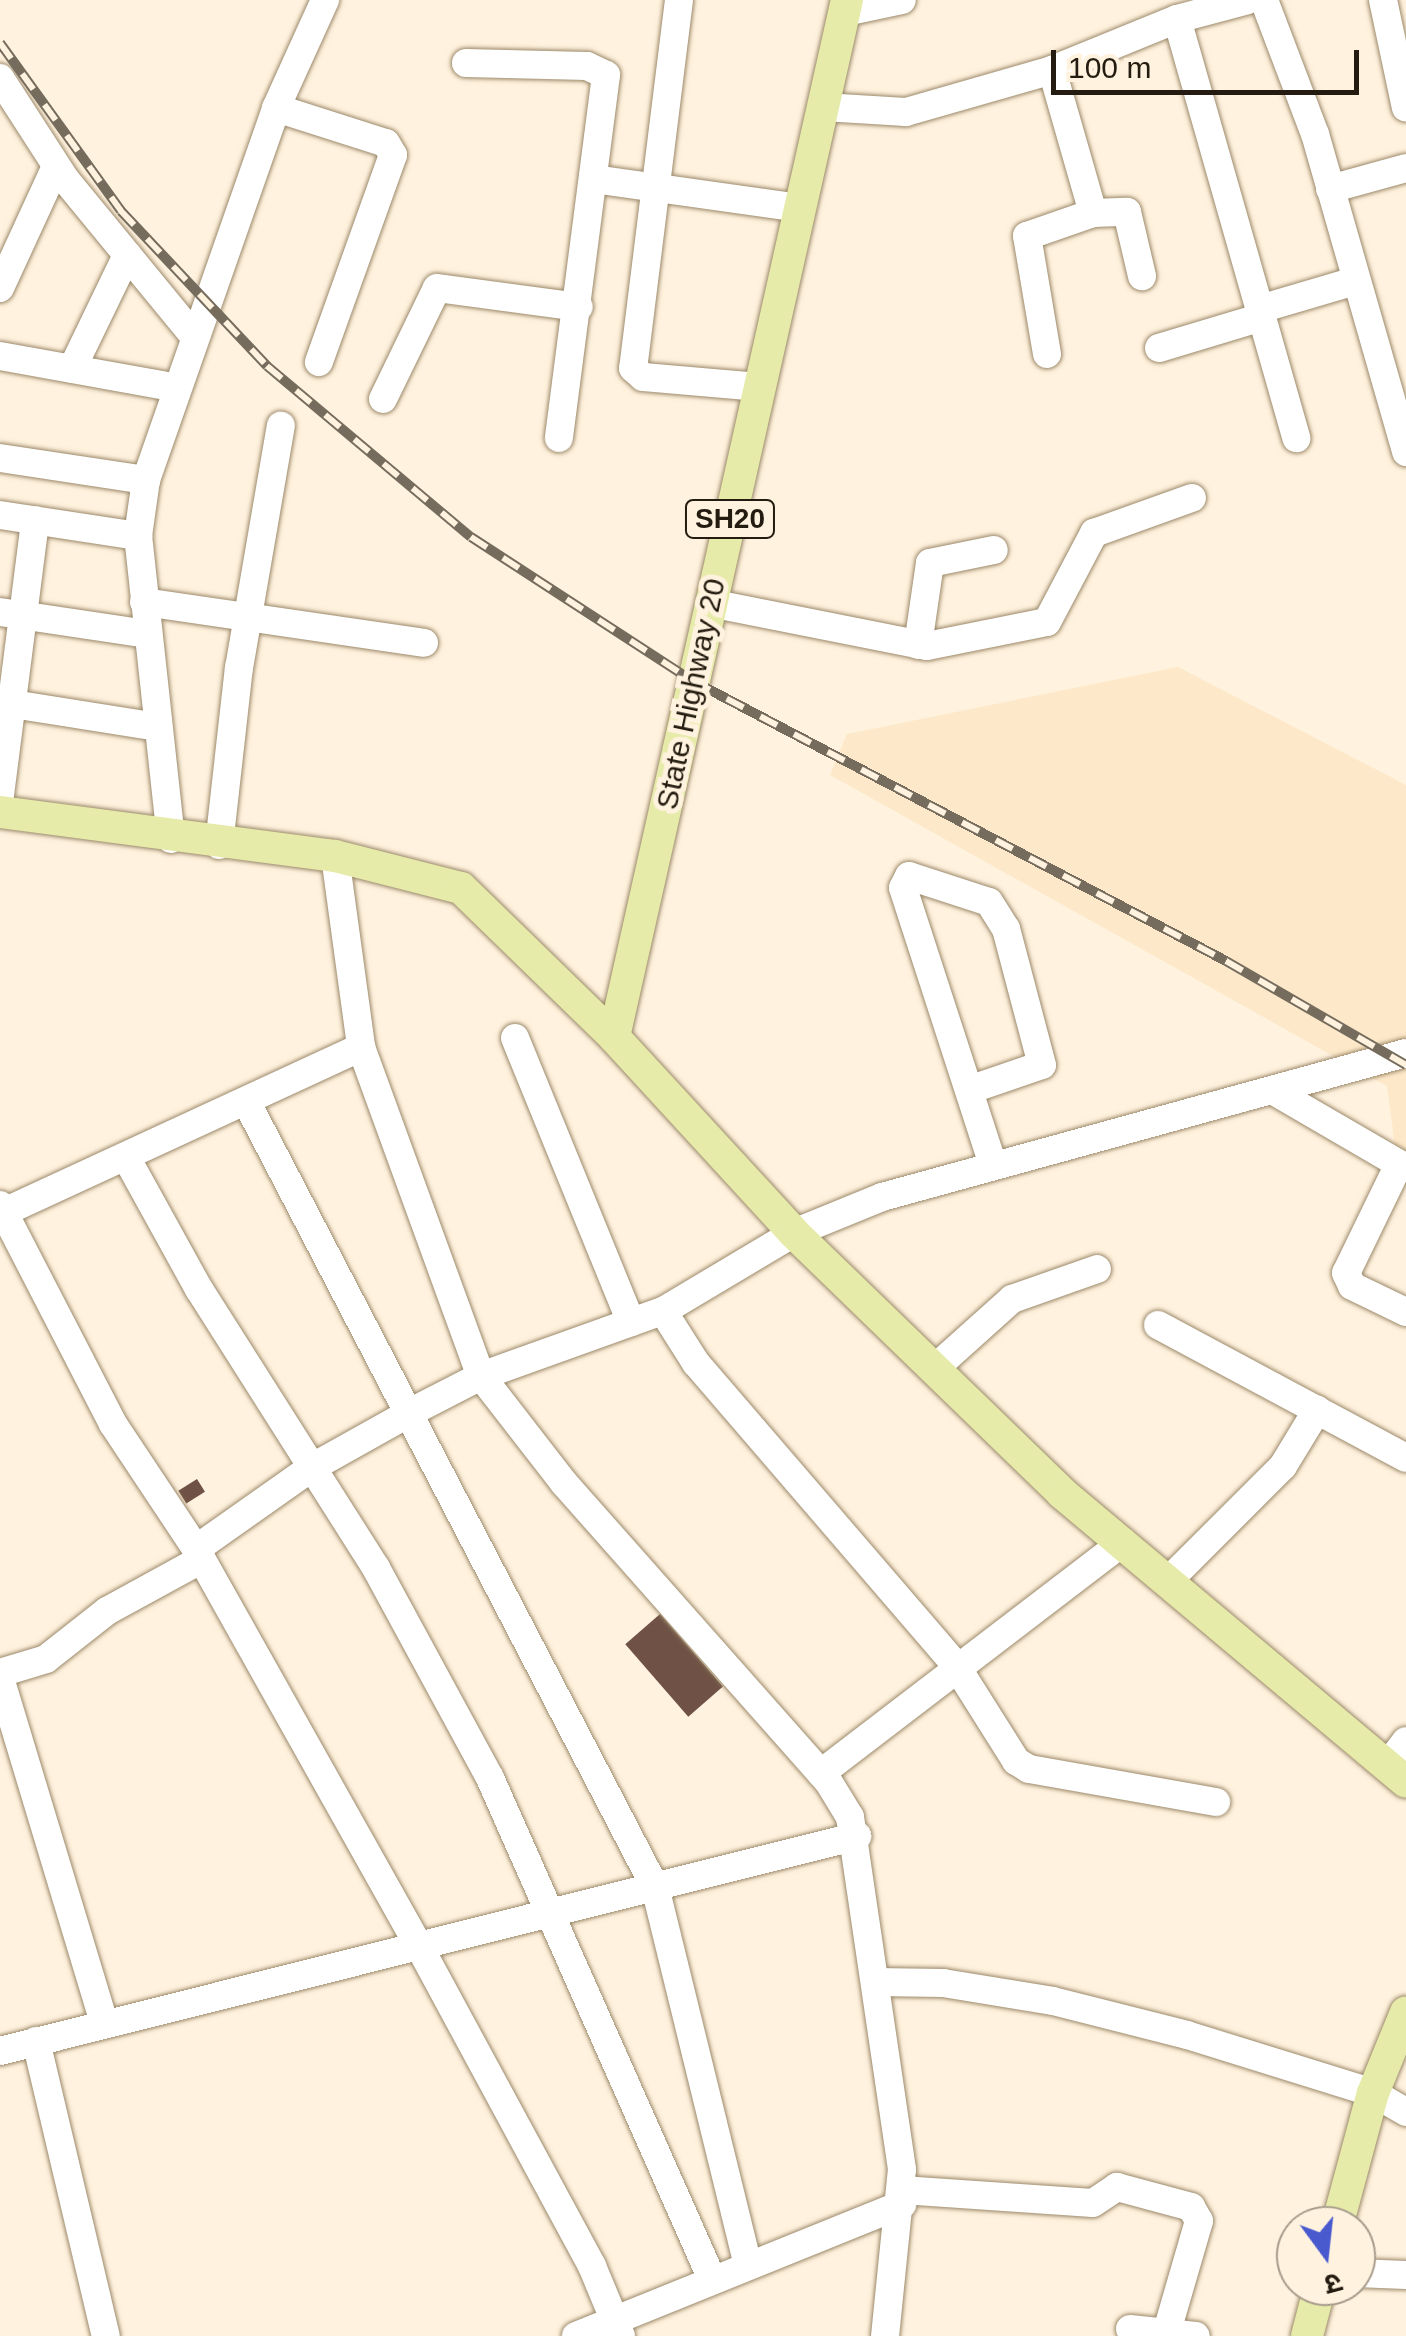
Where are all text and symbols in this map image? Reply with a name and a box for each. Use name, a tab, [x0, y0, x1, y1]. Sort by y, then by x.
scale bar	[1056, 30, 1364, 92]
text: 100 m	[1068, 51, 1151, 84]
road number: SH20	[682, 496, 778, 542]
street label: State Highway 20	[649, 575, 733, 813]
north arrow	[1276, 2206, 1376, 2306]
text: उ	[1321, 2266, 1345, 2301]

